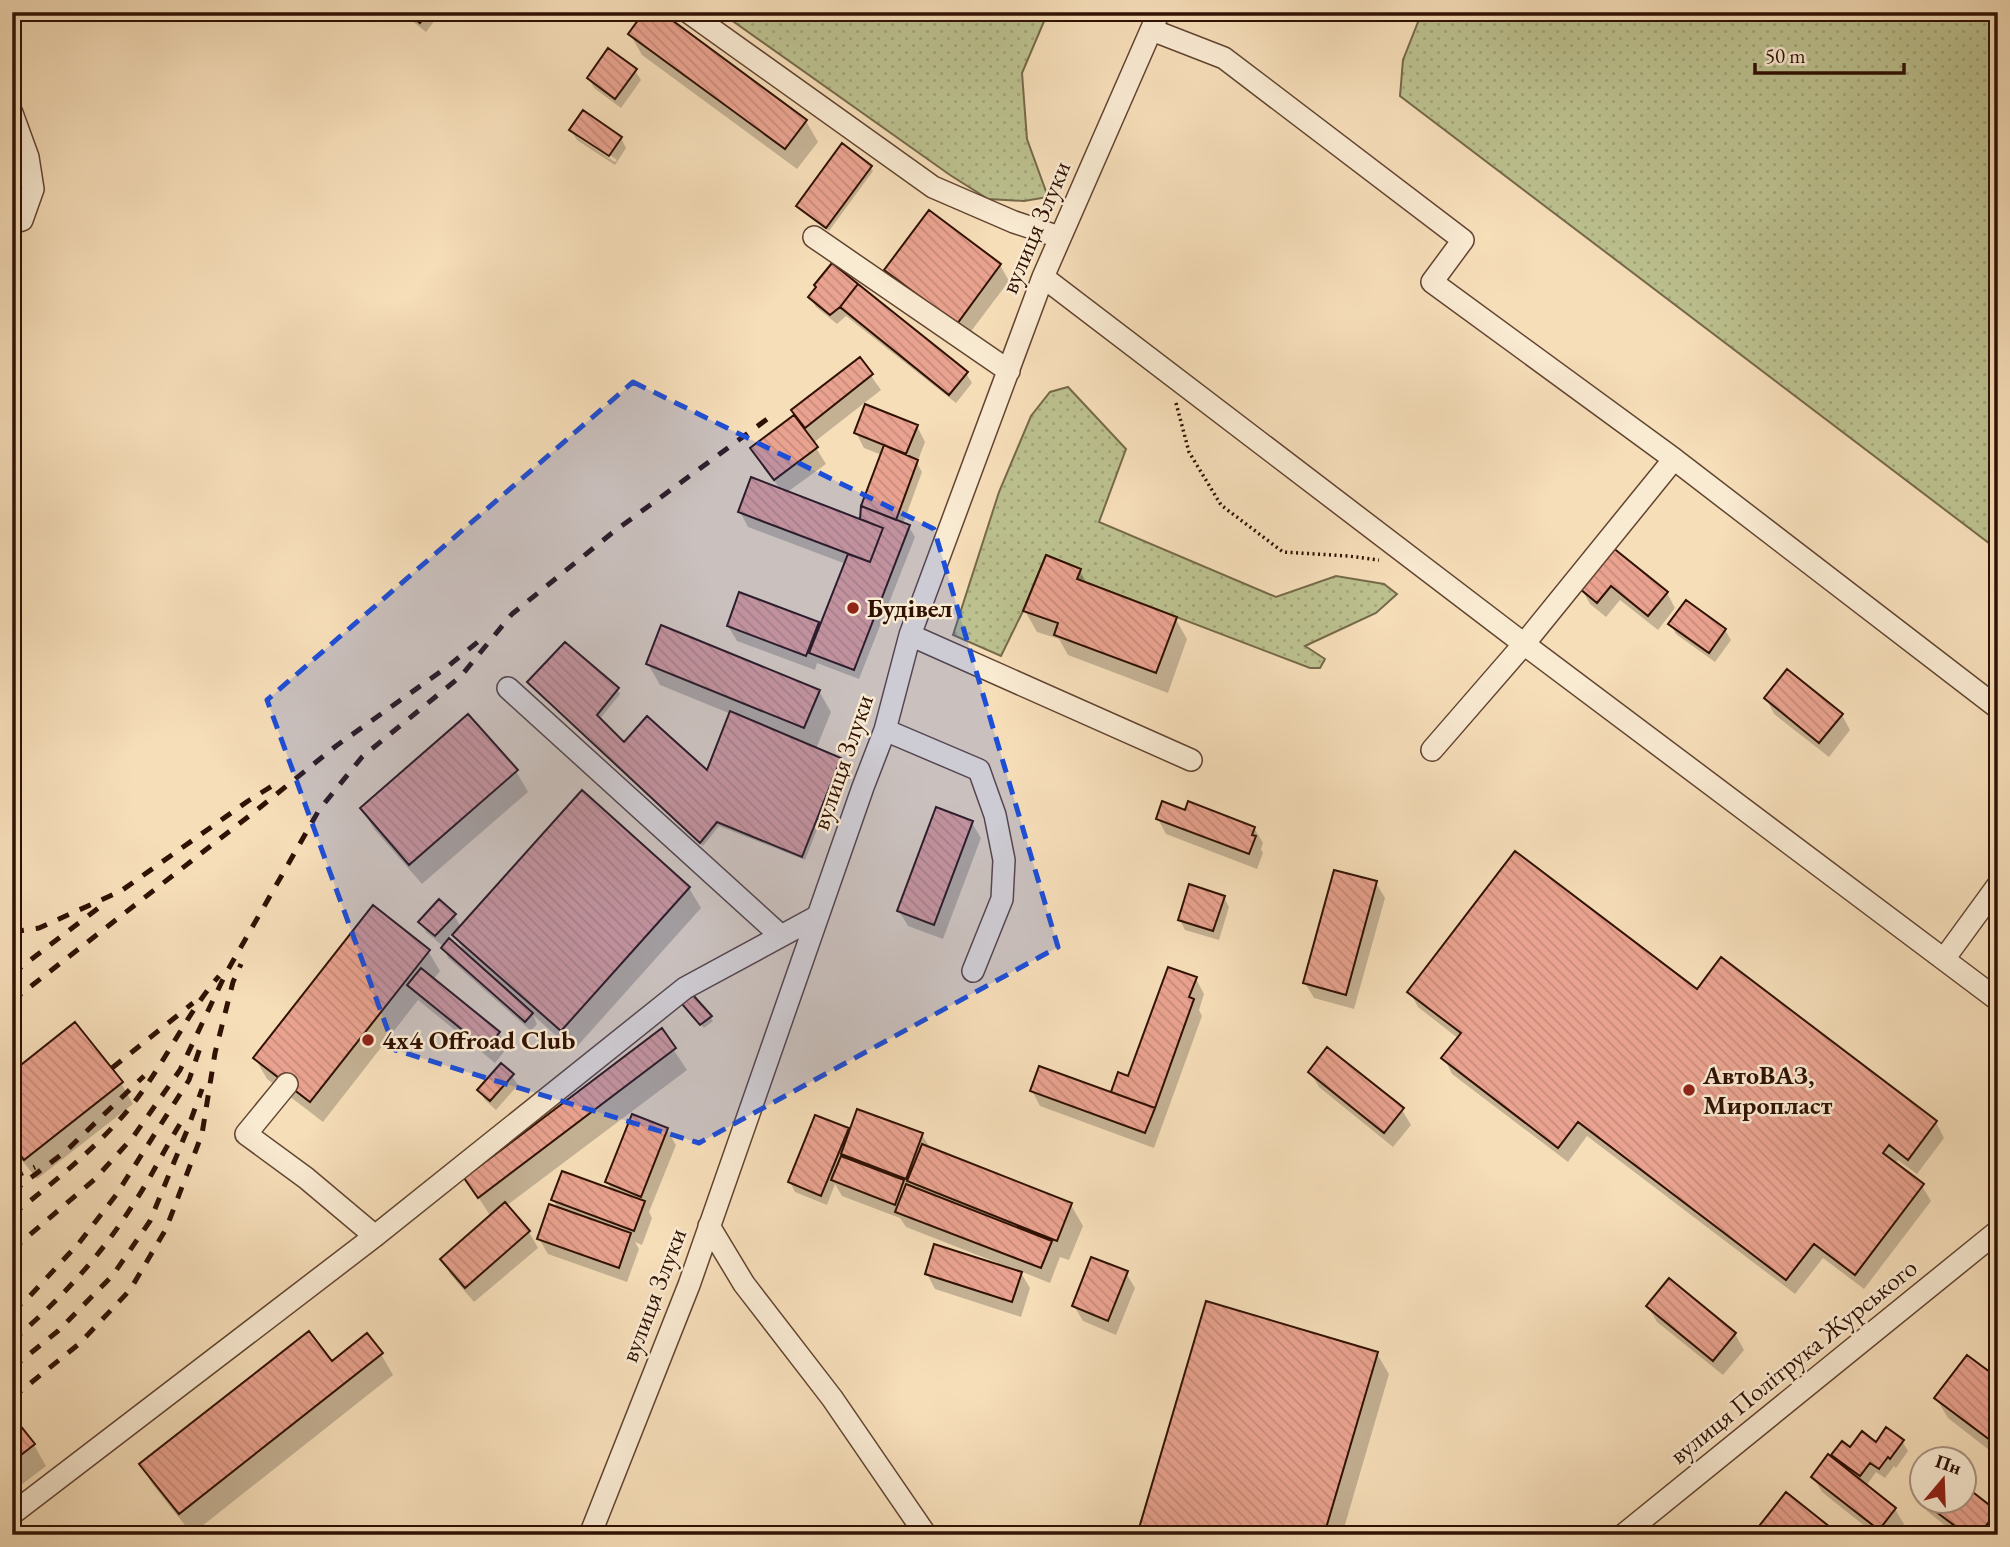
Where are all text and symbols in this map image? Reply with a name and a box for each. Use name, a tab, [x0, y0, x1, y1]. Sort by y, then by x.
scale bar	[1755, 32, 1903, 76]
text: 50 m	[1765, 42, 1806, 69]
street label: вулиця Злуки	[992, 155, 1078, 299]
place label: Будівел	[867, 591, 952, 625]
marker: Будівел	[845, 600, 861, 616]
street label: вулиця Злуки	[803, 690, 881, 834]
place label: 4x4 Offroad Club	[382, 1023, 575, 1057]
marker: 4x4 Offroad Club	[360, 1032, 376, 1048]
place label: АвтоВАЗ, Миропласт	[1702, 1058, 1833, 1122]
marker: АвтоВАЗ, Миропласт	[1681, 1082, 1697, 1098]
street label: вулиця Злуки	[612, 1223, 694, 1367]
street label: вулиця Політрука Журського	[1662, 1250, 1924, 1472]
north arrow	[1909, 1446, 1979, 1516]
text: Пн	[1932, 1448, 1965, 1480]

